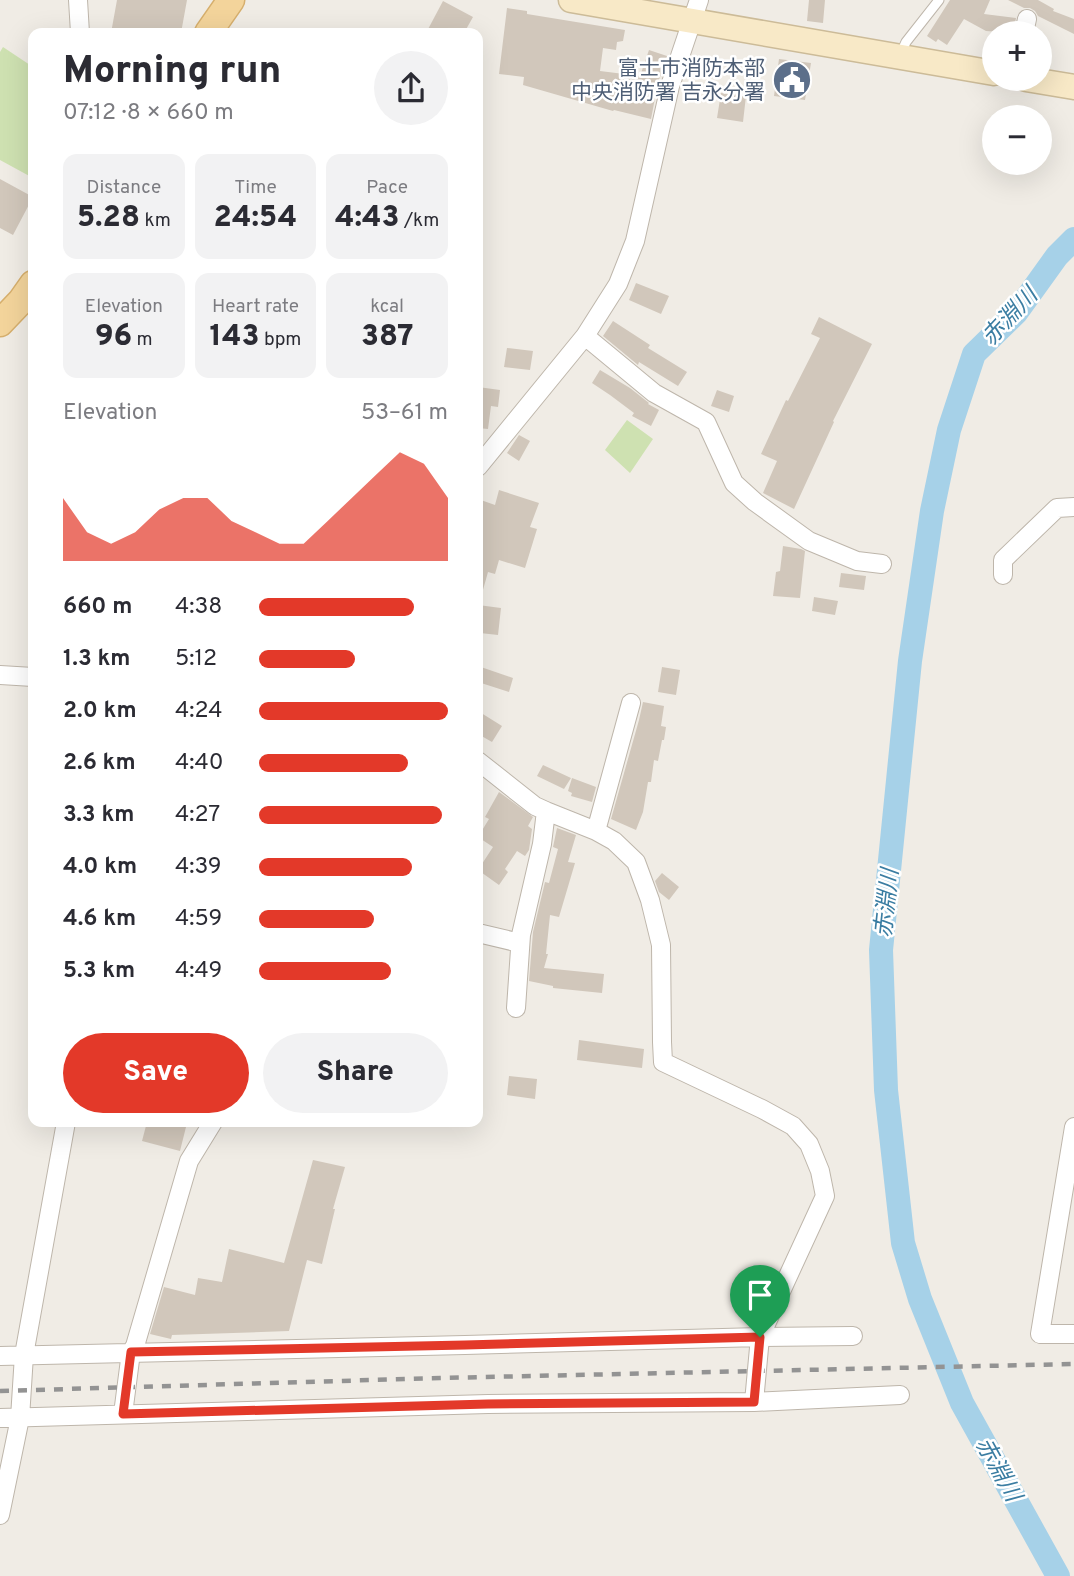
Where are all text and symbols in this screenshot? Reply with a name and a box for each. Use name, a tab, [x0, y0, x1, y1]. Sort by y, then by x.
map controls	[982, 21, 1052, 175]
button: +	[982, 21, 1052, 91]
text: Morning run	[63, 48, 281, 97]
button: share	[374, 51, 448, 125]
place label: 富士市消防本部 中央消防署 吉永分署	[571, 56, 765, 107]
public building icon: 富士市消防本部 中央消防署 吉永分署	[771, 59, 813, 101]
text: 07:12 · 8 × 660 m	[63, 99, 234, 128]
button: −	[982, 105, 1052, 175]
text: Distance	[87, 176, 161, 200]
text: Time	[234, 176, 277, 200]
text: Pace	[366, 176, 408, 200]
text: 5.28	[77, 200, 140, 237]
text: 24:54	[214, 200, 297, 237]
text: 4:43	[335, 200, 399, 237]
text: km	[140, 209, 171, 233]
text: /km	[399, 209, 439, 233]
water label: 赤淵川	[977, 280, 1047, 353]
text: Elevation	[85, 295, 163, 319]
text: Heart rate	[212, 295, 299, 319]
text: kcal	[370, 295, 404, 319]
text: 96	[95, 319, 132, 356]
text: 143	[210, 319, 260, 356]
text: 387	[361, 319, 413, 356]
text: m	[132, 328, 153, 352]
text: bpm	[260, 328, 301, 352]
text: Elevation	[63, 399, 158, 428]
text: 53–61 m	[361, 399, 448, 428]
text: 660 m	[63, 593, 132, 622]
text: 4:38	[175, 593, 222, 622]
text: 1.3 km	[63, 645, 130, 674]
text: 5:12	[175, 645, 217, 674]
text: 2.0 km	[63, 697, 137, 726]
text: 4:24	[175, 697, 223, 726]
text: 2.6 km	[63, 749, 136, 778]
text: 4:40	[175, 749, 224, 778]
text: 3.3 km	[63, 801, 134, 830]
text: 4:27	[175, 801, 220, 830]
text: 4.0 km	[63, 853, 137, 882]
text: 4:39	[175, 853, 222, 882]
water label: 赤淵川	[870, 864, 907, 939]
text: 4.6 km	[63, 905, 136, 934]
text: 4:59	[175, 905, 222, 934]
text: 5.3 km	[63, 957, 135, 986]
text: 4:49	[175, 957, 222, 986]
button: Save	[63, 1033, 249, 1113]
button: Share	[263, 1033, 448, 1113]
pin	[730, 1265, 790, 1337]
icon: arrive	[741, 1276, 779, 1314]
water label: 赤淵川	[967, 1433, 1028, 1510]

